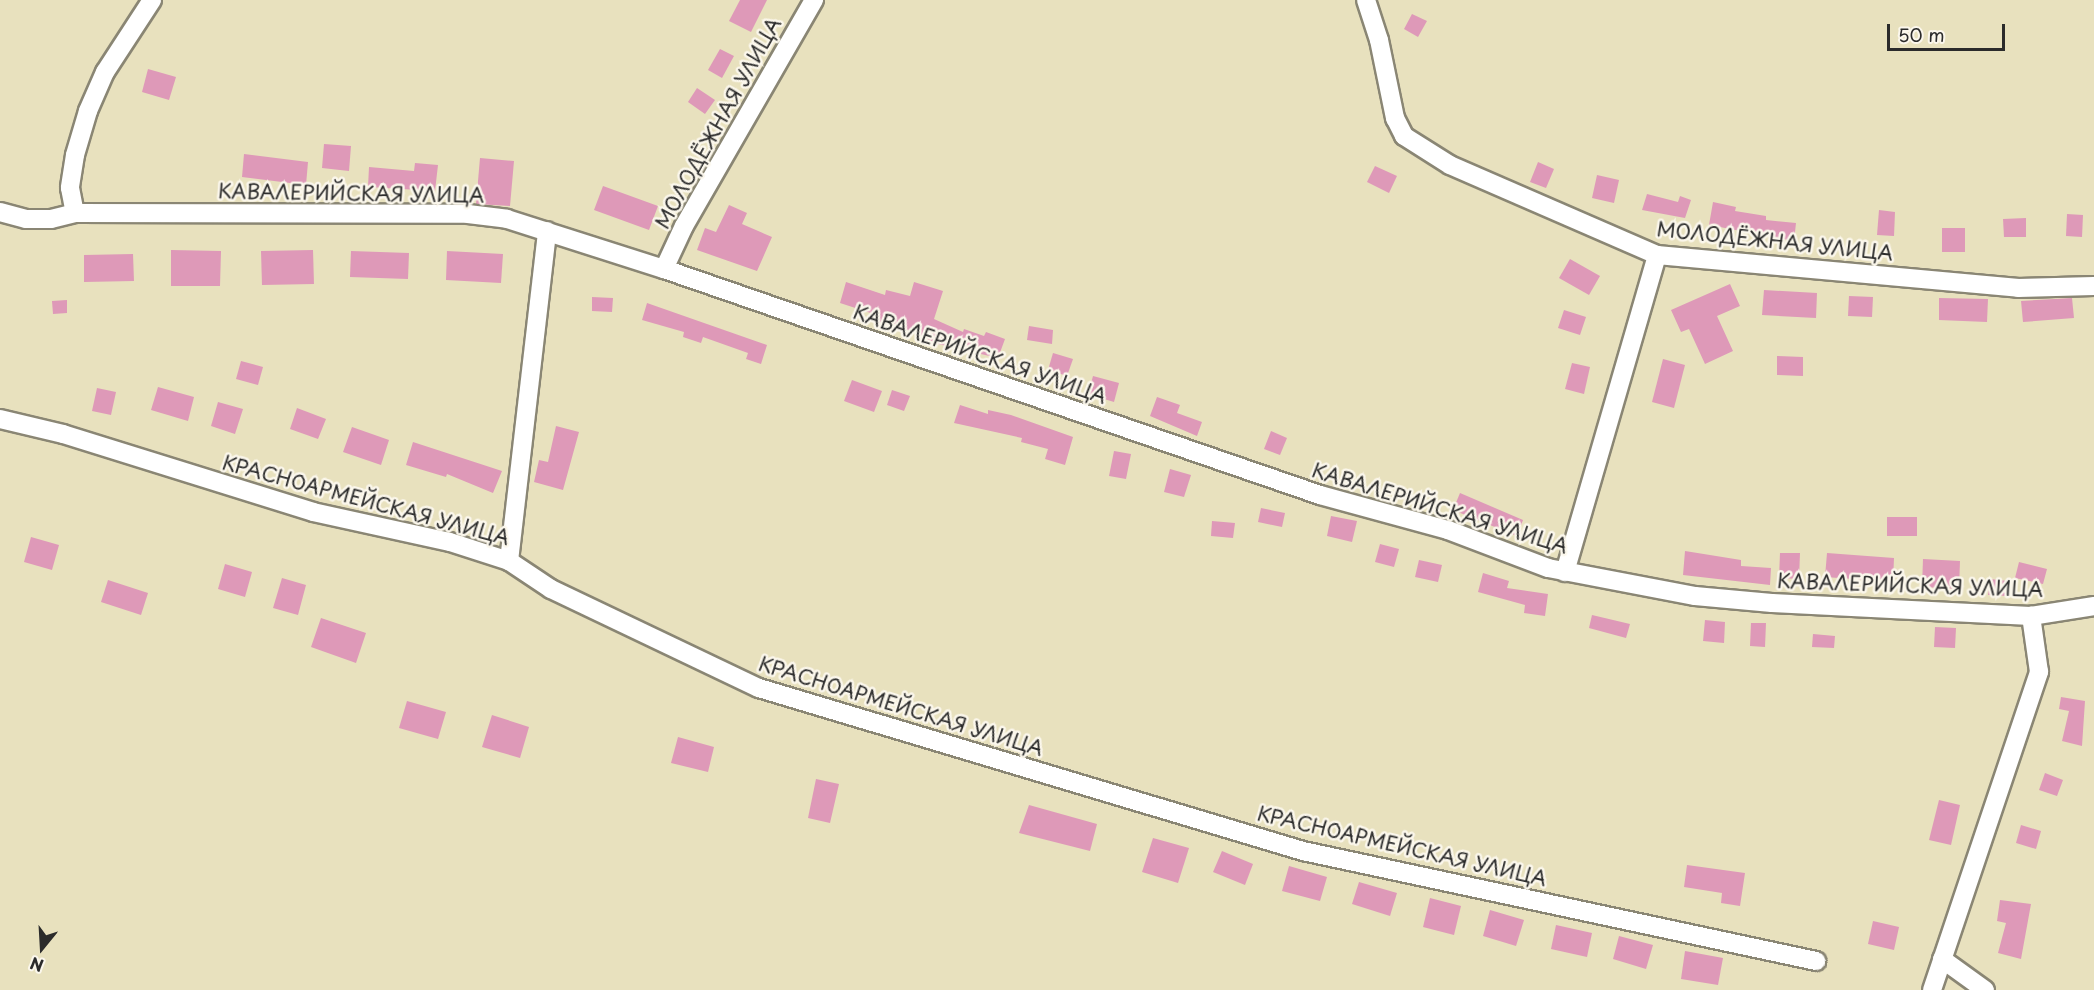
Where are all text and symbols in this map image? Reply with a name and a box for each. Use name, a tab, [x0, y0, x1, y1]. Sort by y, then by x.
scale bar	[1890, 12, 2008, 50]
street label: МОЛОДЁЖНАЯ УЛИЦА	[650, 13, 786, 233]
text: 50 m	[1898, 21, 1945, 48]
street label: КАВАЛЕРИЙСКАЯ УЛИЦА	[218, 179, 484, 207]
street label: МОЛОДЁЖНАЯ УЛИЦА	[1656, 217, 1894, 265]
street label: КАВАЛЕРИЙСКАЯ УЛИЦА	[850, 299, 1110, 409]
street label: КРАСНОАРМЕЙСКАЯ УЛИЦА	[220, 450, 512, 550]
street label: КАВАЛЕРИЙСКАЯ УЛИЦА	[1309, 458, 1571, 558]
street label: КАВАЛЕРИЙСКАЯ УЛИЦА	[1776, 568, 2044, 602]
street label: КРАСНОАРМЕЙСКАЯ УЛИЦА	[756, 651, 1046, 761]
street label: КРАСНОАРМЕЙСКАЯ УЛИЦА	[1255, 801, 1549, 891]
north arrow	[12, 918, 72, 978]
text: N	[27, 952, 46, 978]

